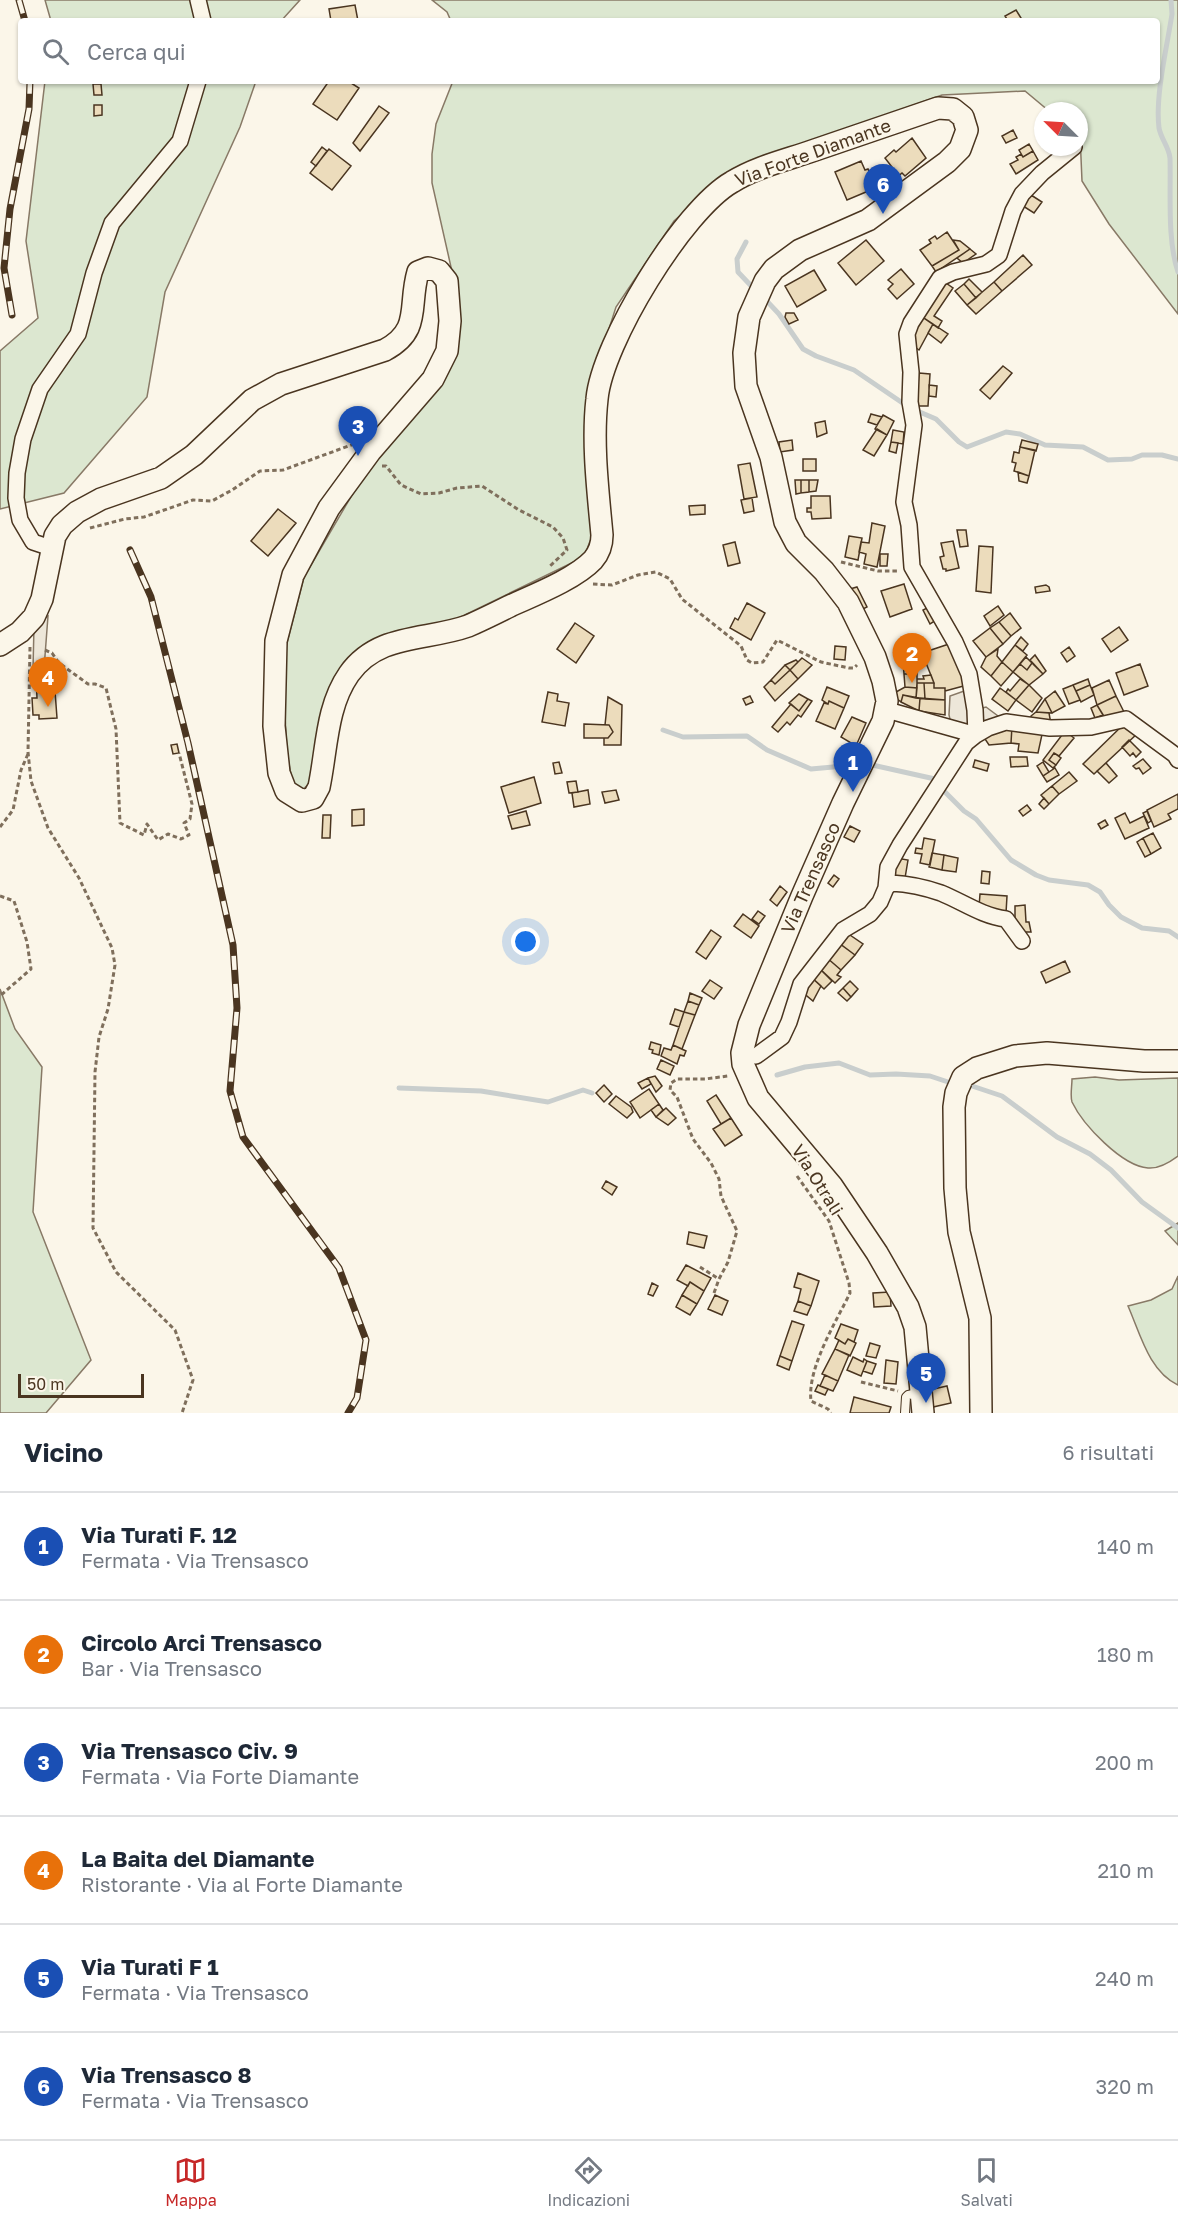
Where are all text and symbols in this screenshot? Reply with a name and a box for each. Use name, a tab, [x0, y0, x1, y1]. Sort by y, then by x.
search box	[18, 18, 1160, 84]
icon: search	[39, 35, 72, 68]
text: Cerca qui	[87, 38, 186, 65]
north arrow	[1034, 102, 1088, 156]
street label: Via Forte Diamante	[732, 114, 894, 191]
pin: 6	[864, 164, 902, 214]
pin: 3	[338, 406, 378, 456]
pin: 2	[892, 634, 932, 683]
pin: 4	[28, 658, 68, 707]
pin: 1	[834, 742, 872, 792]
street label: Via Trensasco	[776, 819, 844, 937]
your location	[511, 927, 540, 956]
street label: Via Otrali	[787, 1140, 848, 1219]
pin: 5	[906, 1354, 946, 1403]
scale bar	[18, 1371, 144, 1398]
text: 50 m	[27, 1374, 64, 1394]
text: Vicino	[24, 1437, 103, 1468]
text: 6 risultati	[1063, 1440, 1154, 1464]
text: Via Turati F. 12	[81, 1521, 237, 1548]
text: 1	[38, 1534, 49, 1558]
text: 140 m	[1097, 1534, 1154, 1558]
text: Fermata · Via Trensasco	[81, 1548, 309, 1572]
text: Circolo Arci Trensasco	[81, 1629, 322, 1656]
text: 2	[37, 1642, 50, 1666]
text: 180 m	[1097, 1642, 1154, 1666]
text: Bar · Via Trensasco	[81, 1656, 262, 1680]
text: Via Trensasco Civ. 9	[81, 1737, 298, 1764]
text: 3	[37, 1750, 50, 1774]
text: 200 m	[1095, 1750, 1154, 1774]
text: Fermata · Via Forte Diamante	[81, 1764, 359, 1788]
text: La Baita del Diamante	[81, 1845, 314, 1872]
text: 4	[37, 1858, 50, 1882]
text: 210 m	[1098, 1858, 1154, 1882]
text: Ristorante · Via al Forte Diamante	[81, 1872, 403, 1896]
text: Via Turati F 1	[81, 1953, 219, 1980]
text: 5	[37, 1966, 50, 1990]
text: 240 m	[1095, 1966, 1154, 1990]
text: Fermata · Via Trensasco	[81, 1980, 309, 2004]
text: Via Trensasco 8	[81, 2061, 252, 2088]
text: 6	[37, 2074, 50, 2098]
text: 320 m	[1096, 2074, 1154, 2098]
text: Fermata · Via Trensasco	[81, 2088, 309, 2112]
tab: Mappa	[165, 2154, 217, 2210]
tab: Indicazioni	[547, 2154, 630, 2210]
tab: Salvati	[961, 2154, 1013, 2210]

